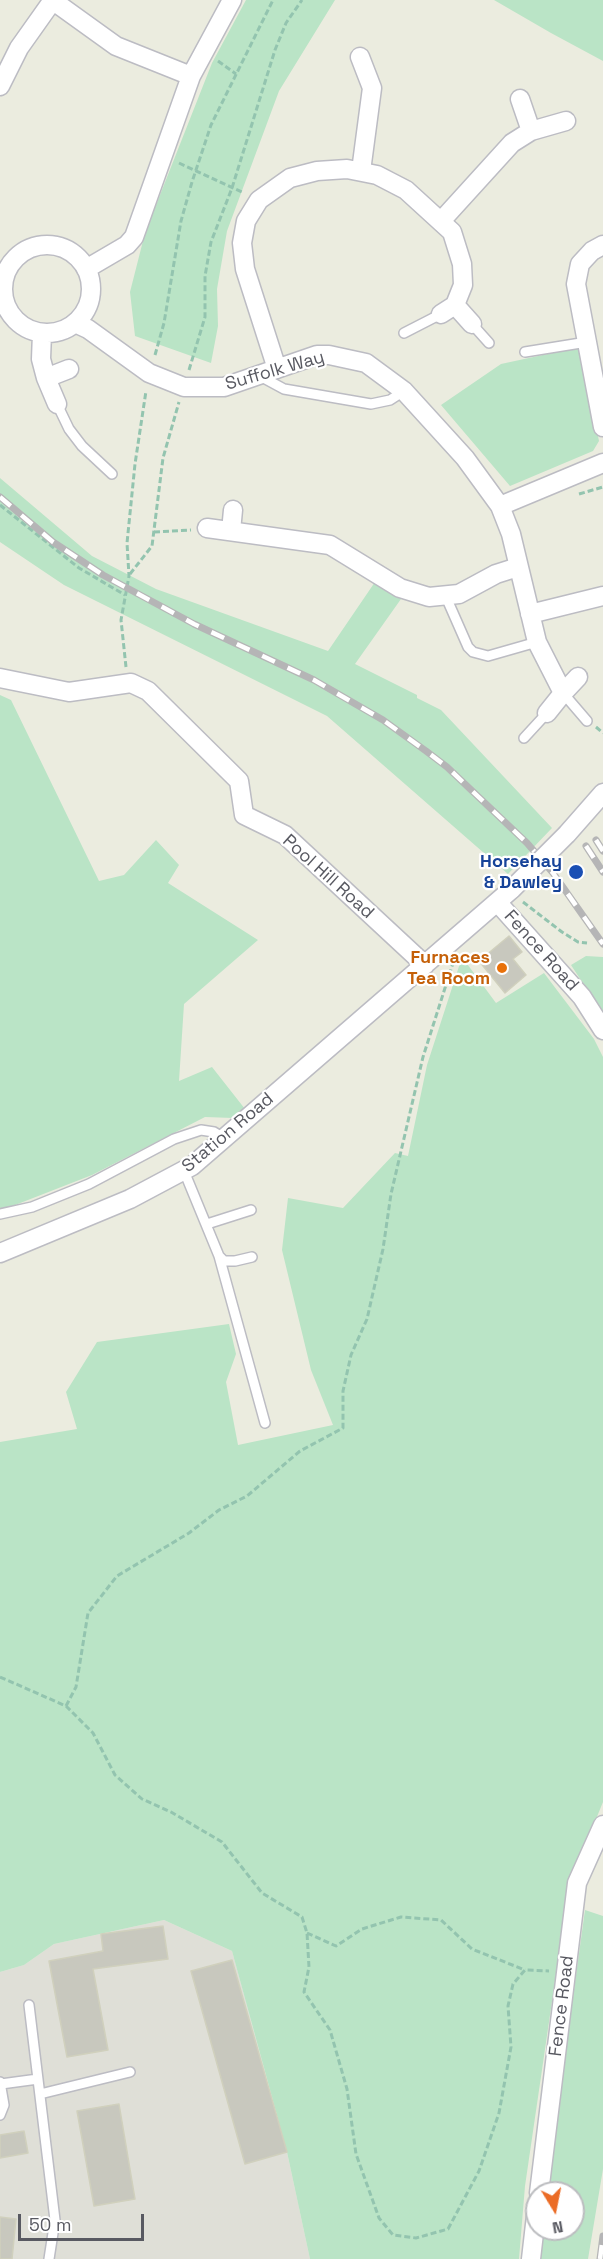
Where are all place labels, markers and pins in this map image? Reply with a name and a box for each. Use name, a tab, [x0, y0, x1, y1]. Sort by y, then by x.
place label: Horsehay & Dawley	[480, 851, 562, 894]
marker: Horsehay & Dawley	[567, 863, 585, 881]
place label: Furnaces Tea Room	[407, 947, 490, 990]
marker: Furnaces Tea Room	[495, 961, 509, 975]

